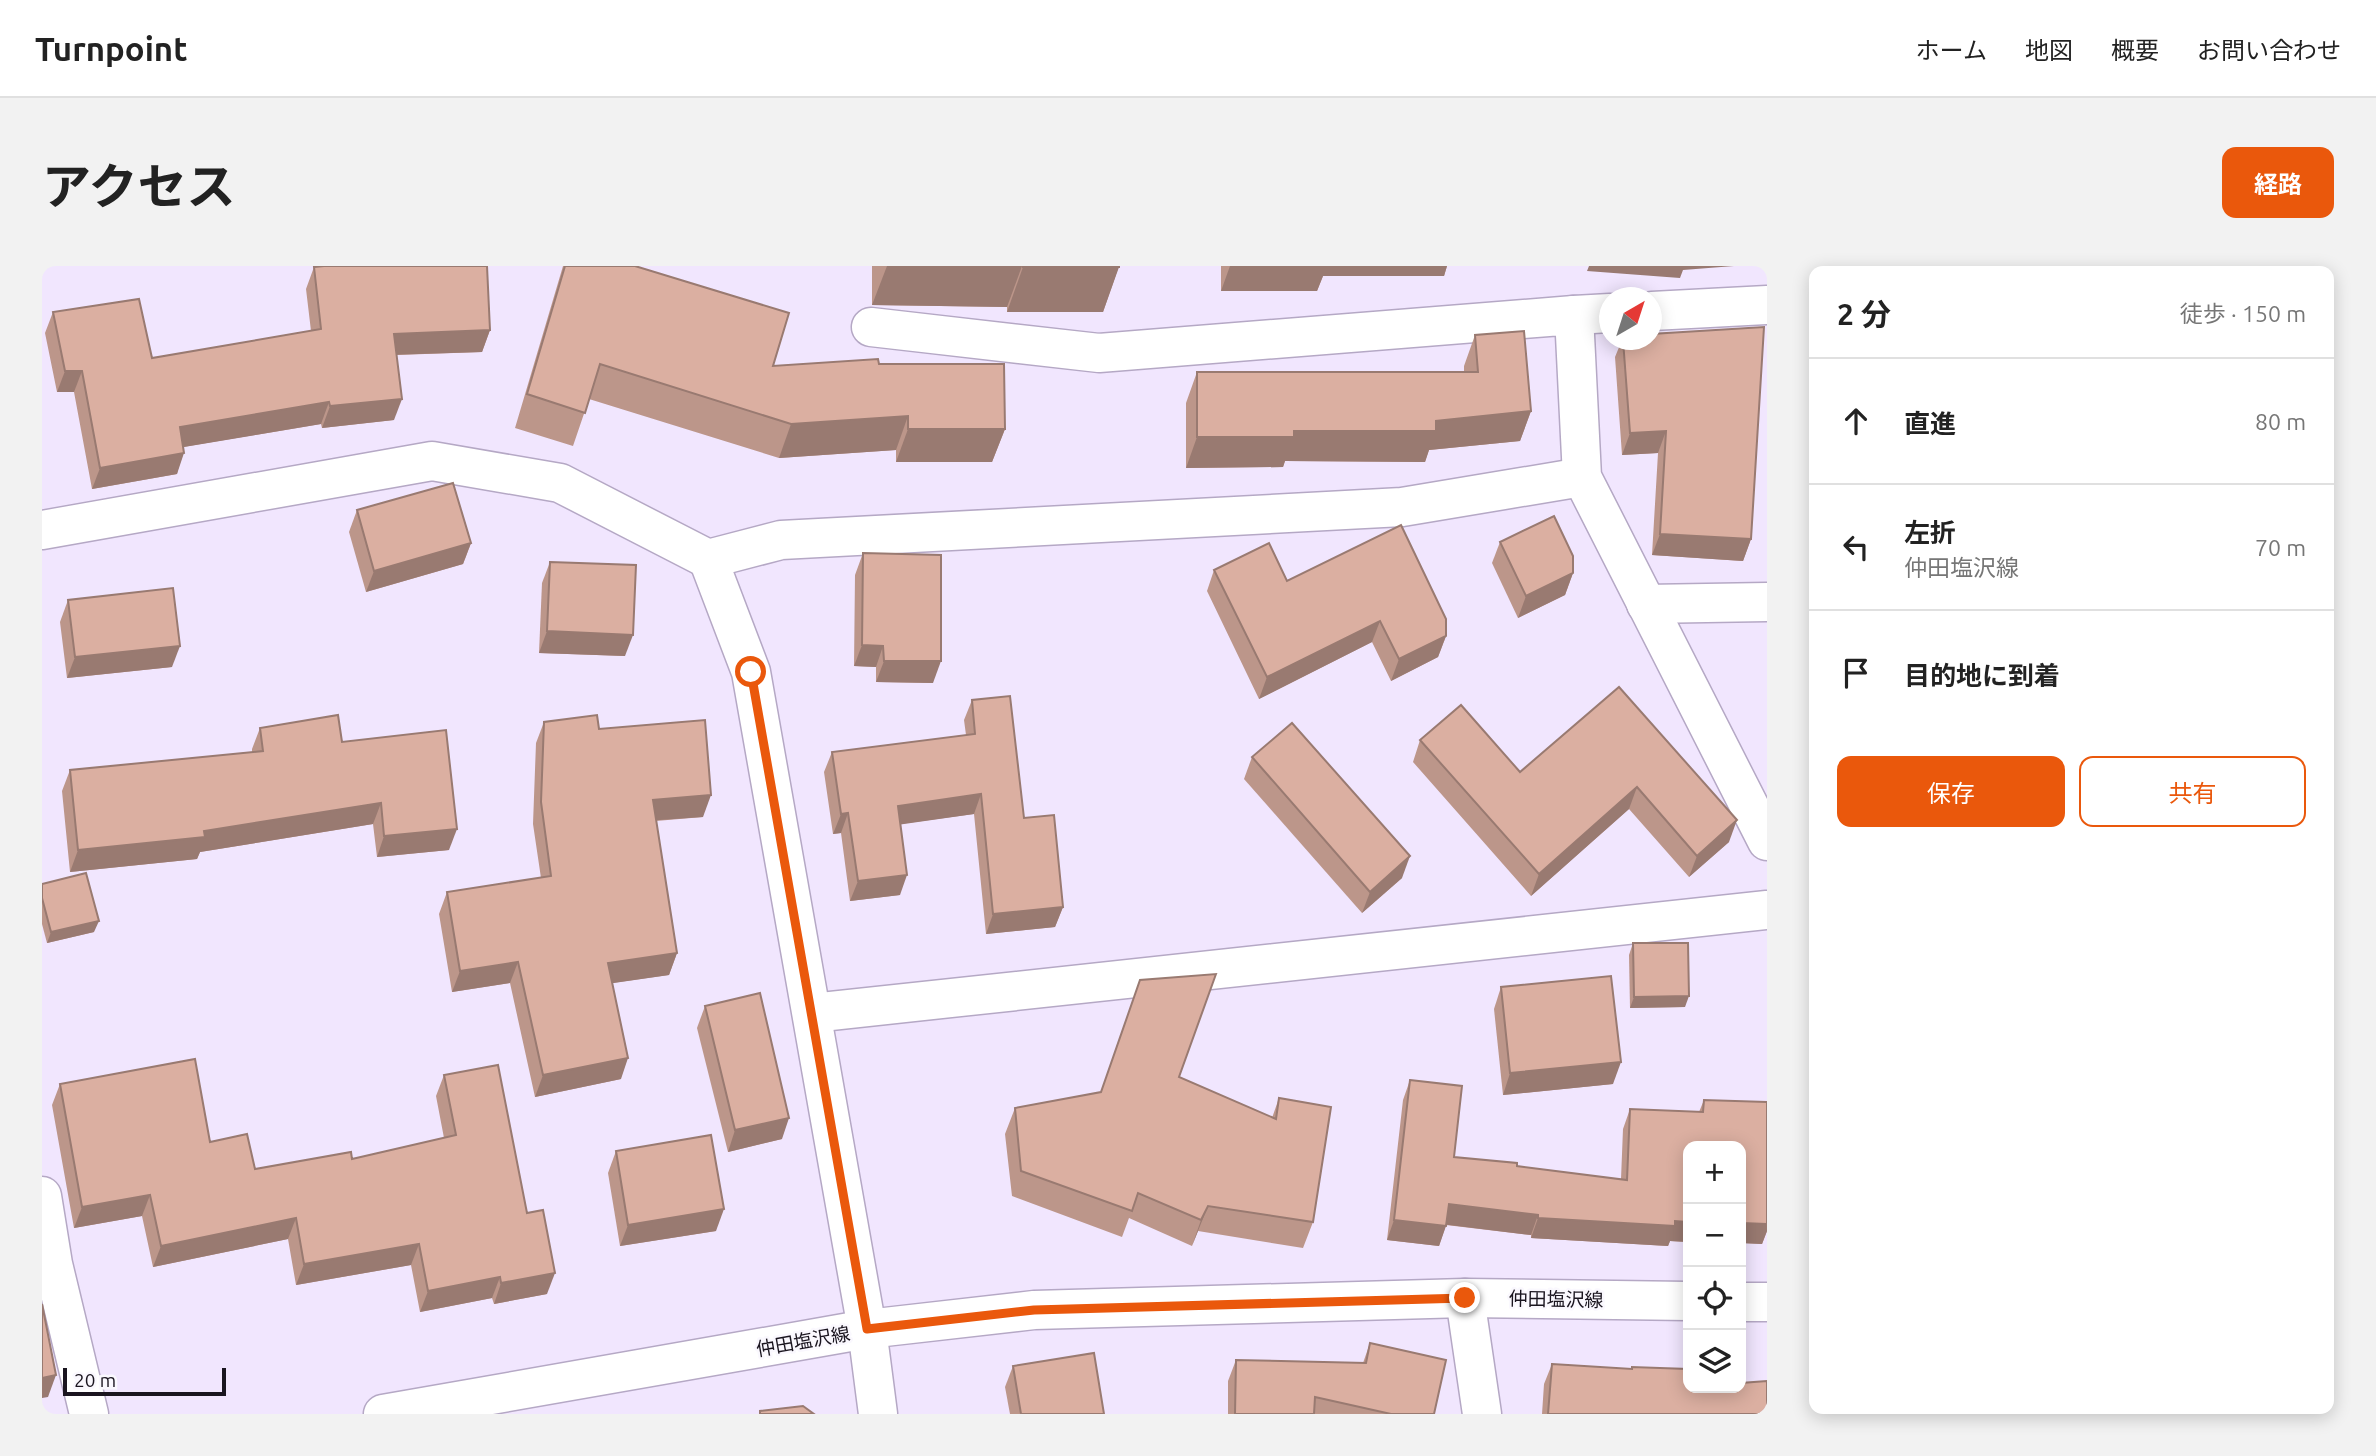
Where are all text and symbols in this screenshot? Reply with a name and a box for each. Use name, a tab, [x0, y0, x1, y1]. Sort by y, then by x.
text: Turnpoint	[35, 30, 187, 67]
text: ホーム	[1916, 37, 1987, 64]
text: 地図	[2025, 37, 2073, 64]
text: 概要	[2111, 37, 2159, 64]
text: お問い合わせ	[2197, 37, 2341, 64]
button: 経路	[2222, 147, 2334, 218]
text: アクセス	[42, 158, 236, 213]
north arrow	[1599, 287, 1662, 350]
text: 2 分	[1837, 297, 1891, 331]
text: 徒歩 · 150 m	[2180, 301, 2306, 326]
icon: ahead	[1837, 402, 1875, 440]
text: 直進	[1904, 409, 1956, 438]
text: 80 m	[2255, 409, 2306, 434]
text: 左折	[1904, 518, 1956, 547]
icon: left	[1837, 528, 1875, 566]
text: 70 m	[2255, 535, 2306, 560]
text: 仲田塩沢線	[1904, 555, 2019, 580]
icon: arrive	[1837, 654, 1875, 692]
route start	[735, 656, 766, 687]
text: 目的地に到着	[1904, 661, 2060, 690]
button: 保存	[1837, 756, 2065, 827]
button: 共有	[2079, 756, 2306, 827]
map controls	[1683, 1141, 1746, 1393]
button: +	[1683, 1141, 1746, 1204]
button: −	[1683, 1204, 1746, 1267]
button: locate	[1683, 1267, 1746, 1330]
route end	[1449, 1282, 1480, 1313]
street label: 仲田塩沢線	[1508, 1287, 1604, 1311]
street label: 仲田塩沢線	[754, 1322, 852, 1360]
button: layers	[1683, 1330, 1746, 1393]
scale bar	[63, 1365, 226, 1397]
text: 20 m	[74, 1369, 116, 1391]

